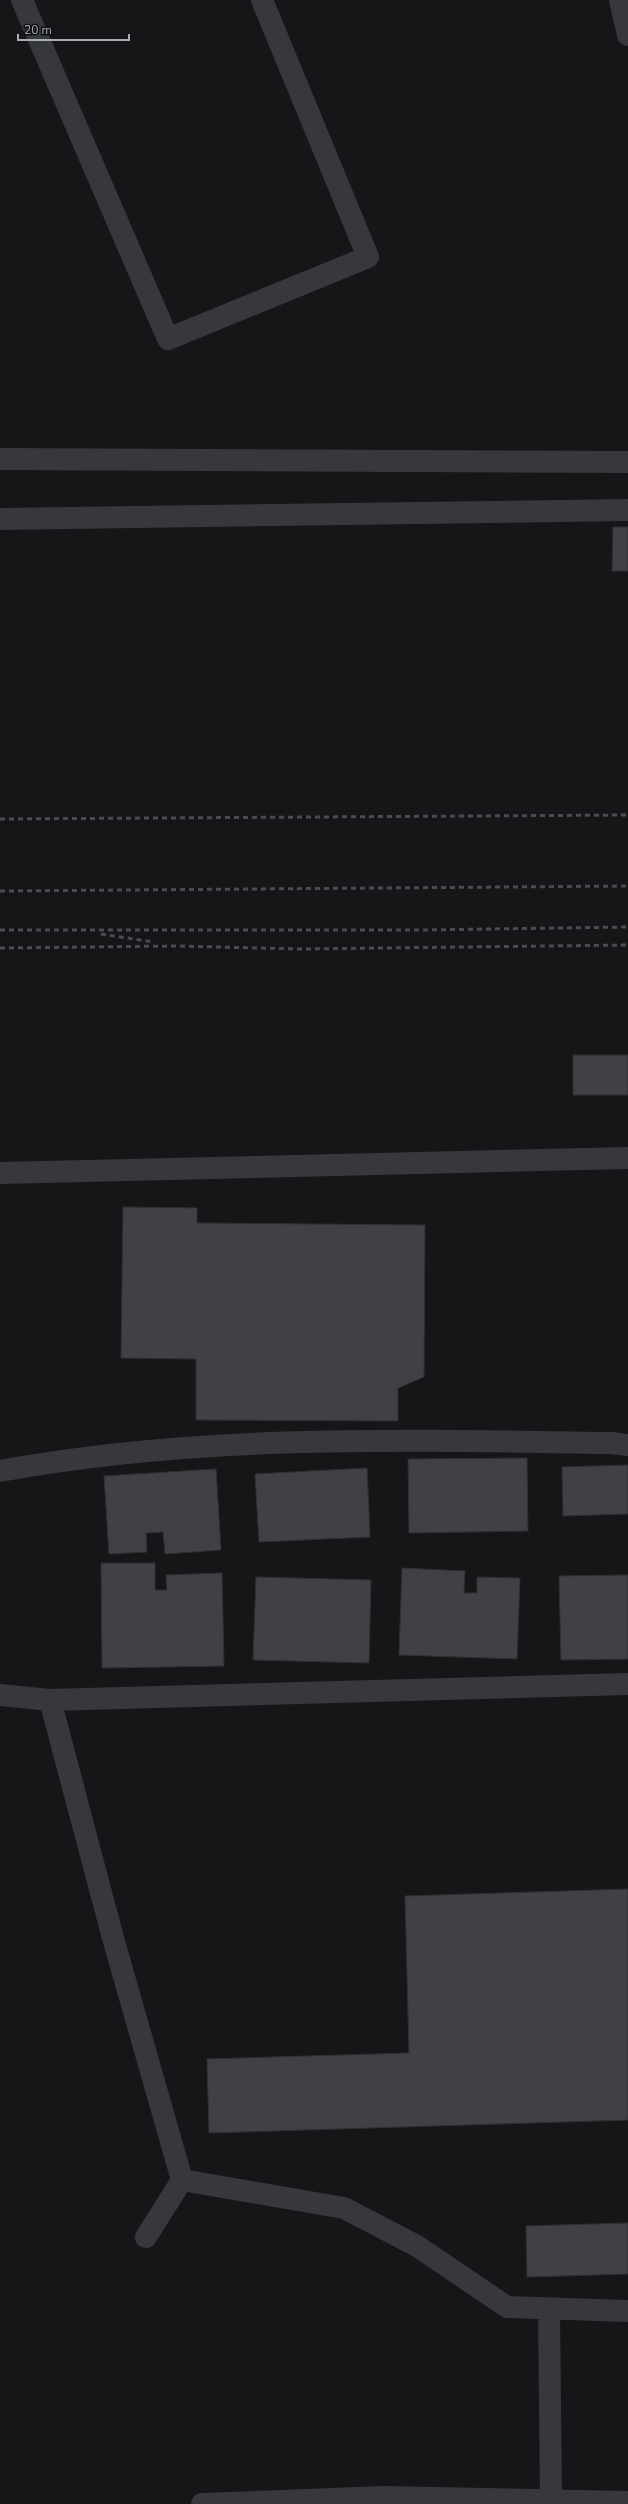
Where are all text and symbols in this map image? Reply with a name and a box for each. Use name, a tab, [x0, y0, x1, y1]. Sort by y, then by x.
scale bar	[18, 16, 129, 42]
text: 20 m	[24, 22, 52, 38]

